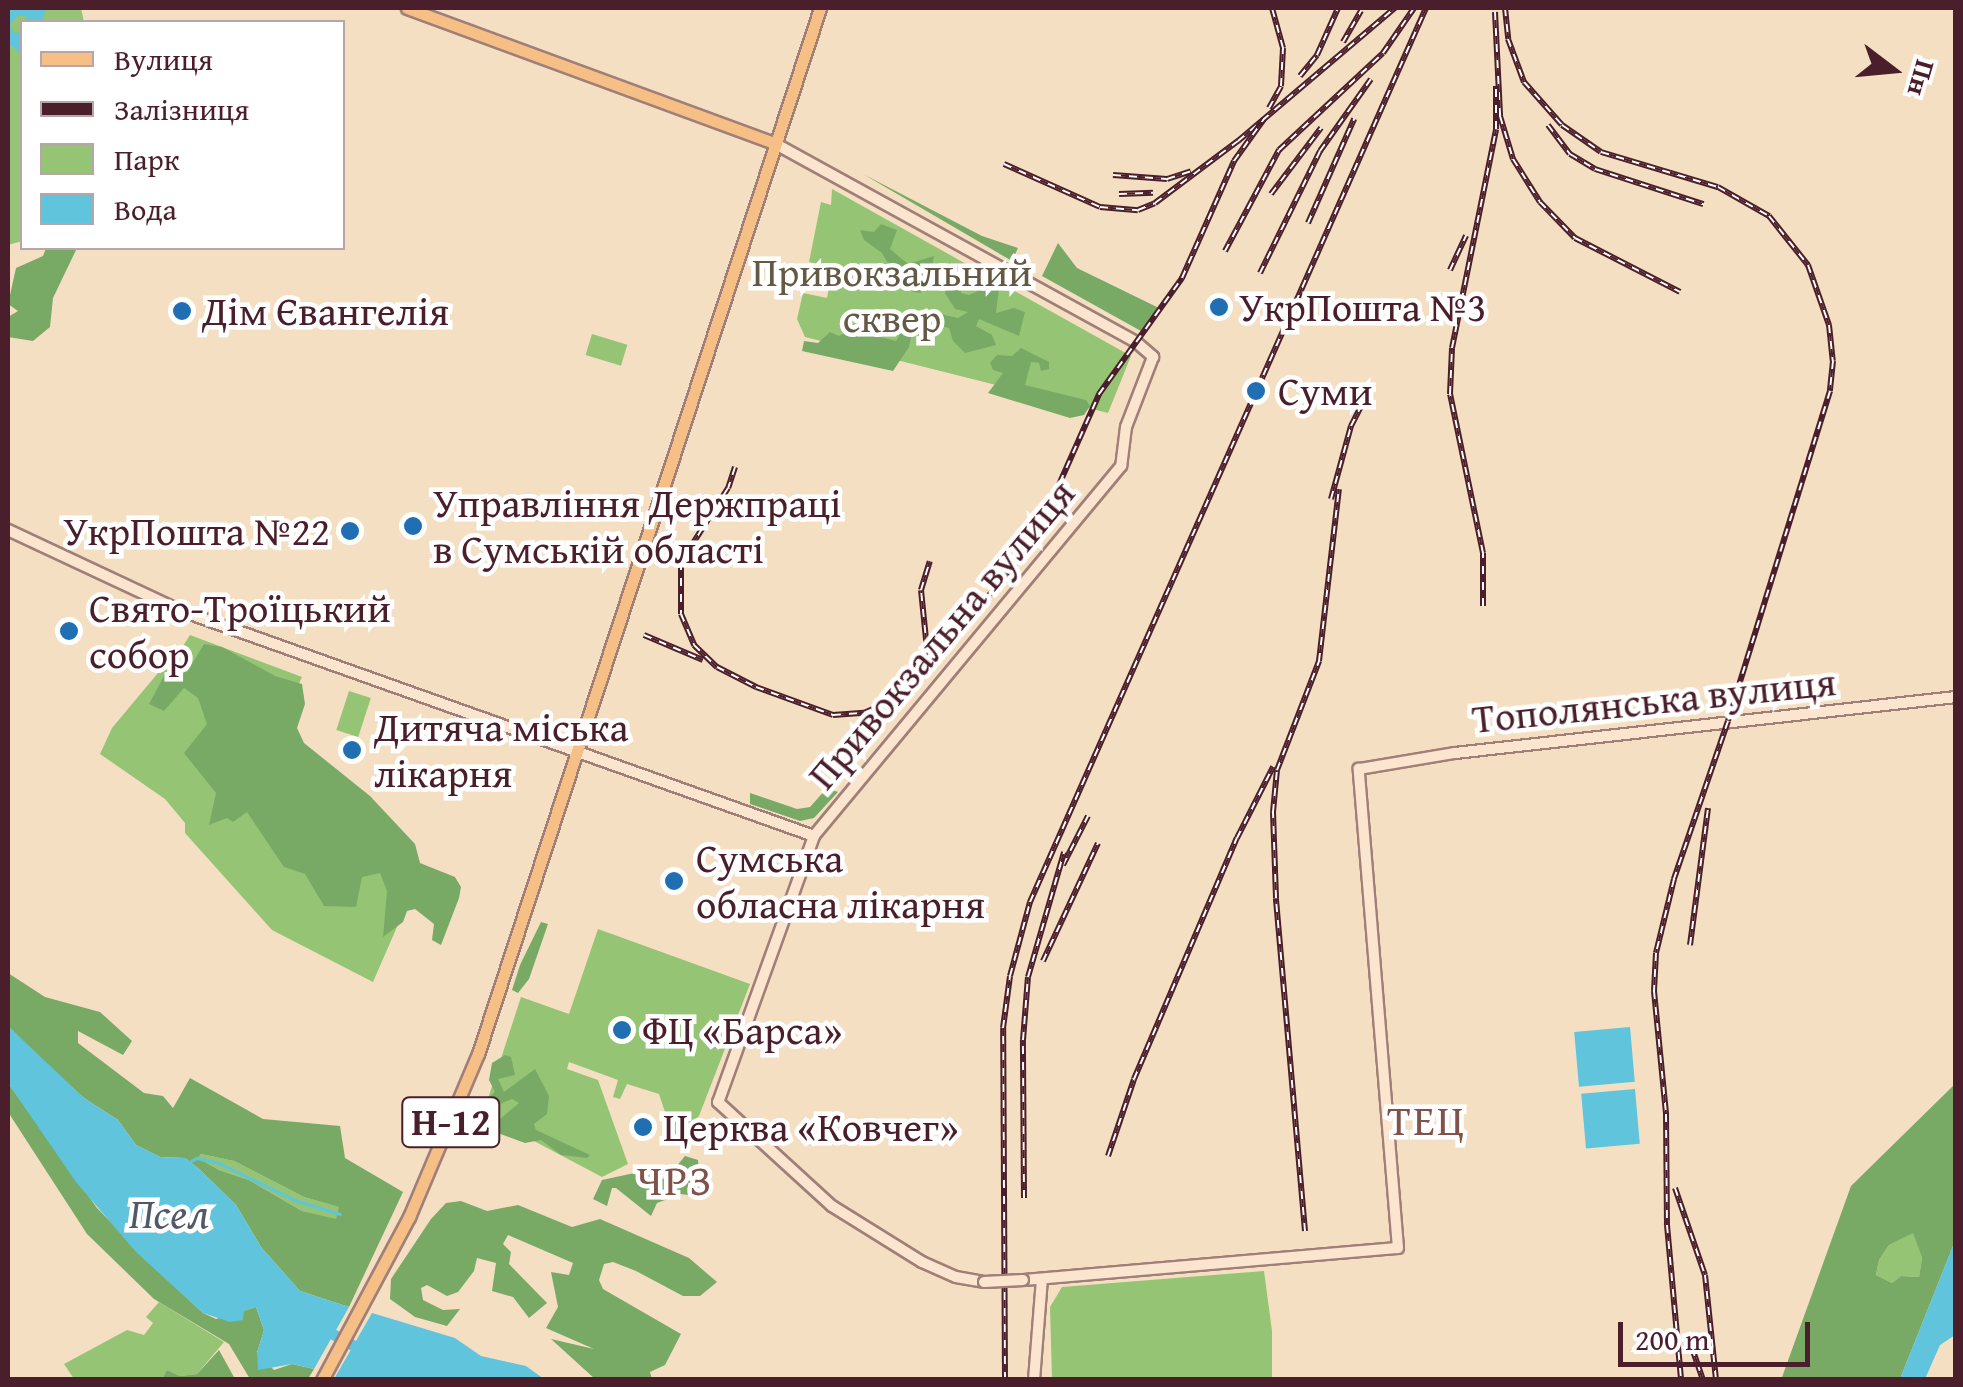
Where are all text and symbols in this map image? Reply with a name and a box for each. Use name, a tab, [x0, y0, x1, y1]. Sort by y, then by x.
legend	[20, 20, 345, 250]
north arrow	[1843, 20, 1943, 120]
text: Вулиця	[114, 37, 213, 81]
text: Пн	[1898, 55, 1947, 101]
text: Залізниця	[114, 87, 249, 131]
text: Парк	[114, 137, 180, 181]
text: Вода	[114, 187, 177, 231]
park label: Привокзальний сквер	[752, 248, 1032, 342]
place label: УкрПошта №3	[1239, 283, 1487, 331]
place label: Дім Євангелія	[202, 287, 449, 335]
marker: УкрПошта №3	[1208, 296, 1230, 318]
marker: Дім Євангелія	[171, 300, 193, 322]
place label: Суми	[1278, 367, 1372, 415]
marker: Суми	[1243, 378, 1269, 404]
street label: Привокзальна вулиця	[798, 470, 1084, 798]
place label: Управління Держпраці в Сумській області	[433, 479, 841, 573]
place label: УкрПошта №22	[63, 507, 330, 555]
marker: Управління Держпраці в Сумській області	[402, 515, 424, 537]
marker: УкрПошта №22	[339, 520, 361, 542]
place label: Свято-Троїцький собор	[89, 584, 391, 678]
marker: Свято-Троїцький собор	[58, 620, 80, 642]
street label: Тополянська вулиця	[1470, 657, 1838, 743]
place label: Дитяча міська лікарня	[374, 703, 629, 797]
marker: Дитяча міська лікарня	[339, 737, 365, 763]
place label: Сумська обласна лікарня	[696, 834, 985, 928]
marker: Сумська обласна лікарня	[661, 868, 687, 894]
place label: ФЦ «Барса»	[642, 1006, 842, 1054]
marker: ФЦ «Барса»	[611, 1019, 633, 1041]
road number: Н-12	[401, 1089, 501, 1155]
district label: ТЕЦ	[1387, 1095, 1467, 1145]
place label: Церква «Ковчег»	[663, 1103, 959, 1151]
marker: Церква «Ковчег»	[632, 1116, 654, 1138]
district label: ЧРЗ	[636, 1155, 714, 1205]
water label: Псел	[129, 1188, 209, 1238]
scale bar	[1623, 1302, 1816, 1364]
text: 200 m	[1635, 1317, 1709, 1361]

